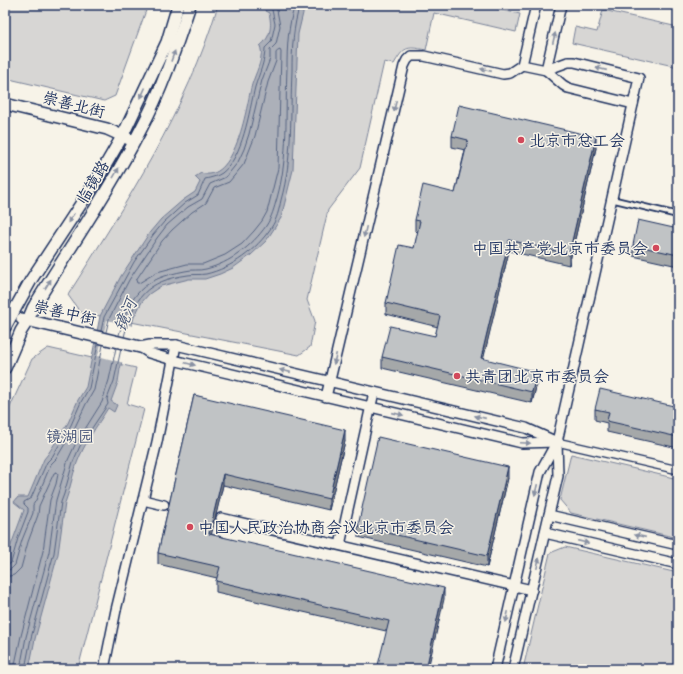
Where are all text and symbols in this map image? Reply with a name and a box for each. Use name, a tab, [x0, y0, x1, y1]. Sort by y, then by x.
one-way arrow	[551, 31, 557, 44]
one-way arrow	[171, 50, 177, 62]
one-way arrow	[595, 65, 607, 71]
one-way arrow	[480, 67, 492, 73]
one-way arrow	[140, 87, 146, 99]
street label: 崇善北街	[40, 88, 107, 125]
one-way arrow	[391, 100, 397, 112]
place label: 北京市总工会	[529, 131, 625, 154]
marker: 北京市总工会	[516, 135, 526, 145]
street label: 临镜路	[72, 157, 116, 210]
one-way arrow	[113, 167, 120, 179]
one-way arrow	[68, 212, 75, 224]
one-way arrow	[362, 227, 368, 239]
place label: 中国共产党北京市委员会	[472, 239, 648, 262]
marker: 中国共产党北京市委员会	[651, 243, 661, 253]
one-way arrow	[44, 279, 52, 289]
water label: 镜河	[110, 293, 147, 337]
street label: 崇善中街	[31, 296, 98, 333]
one-way arrow	[332, 353, 338, 365]
one-way arrow	[184, 361, 196, 367]
one-way arrow	[279, 367, 291, 373]
place label: 共青团北京市委员会	[465, 367, 609, 390]
marker: 共青团北京市委员会	[452, 371, 462, 381]
one-way arrow	[392, 411, 404, 417]
one-way arrow	[474, 413, 486, 419]
park label: 镜湖园	[46, 427, 94, 450]
one-way arrow	[519, 439, 531, 446]
one-way arrow	[532, 484, 538, 496]
place label: 中国人民政治协商会议北京市委员会	[198, 518, 454, 541]
marker: 中国人民政治协商会议北京市委员会	[185, 522, 195, 532]
one-way arrow	[634, 533, 646, 539]
one-way arrow	[577, 539, 589, 545]
one-way arrow	[536, 557, 542, 569]
one-way arrow	[503, 610, 509, 623]

